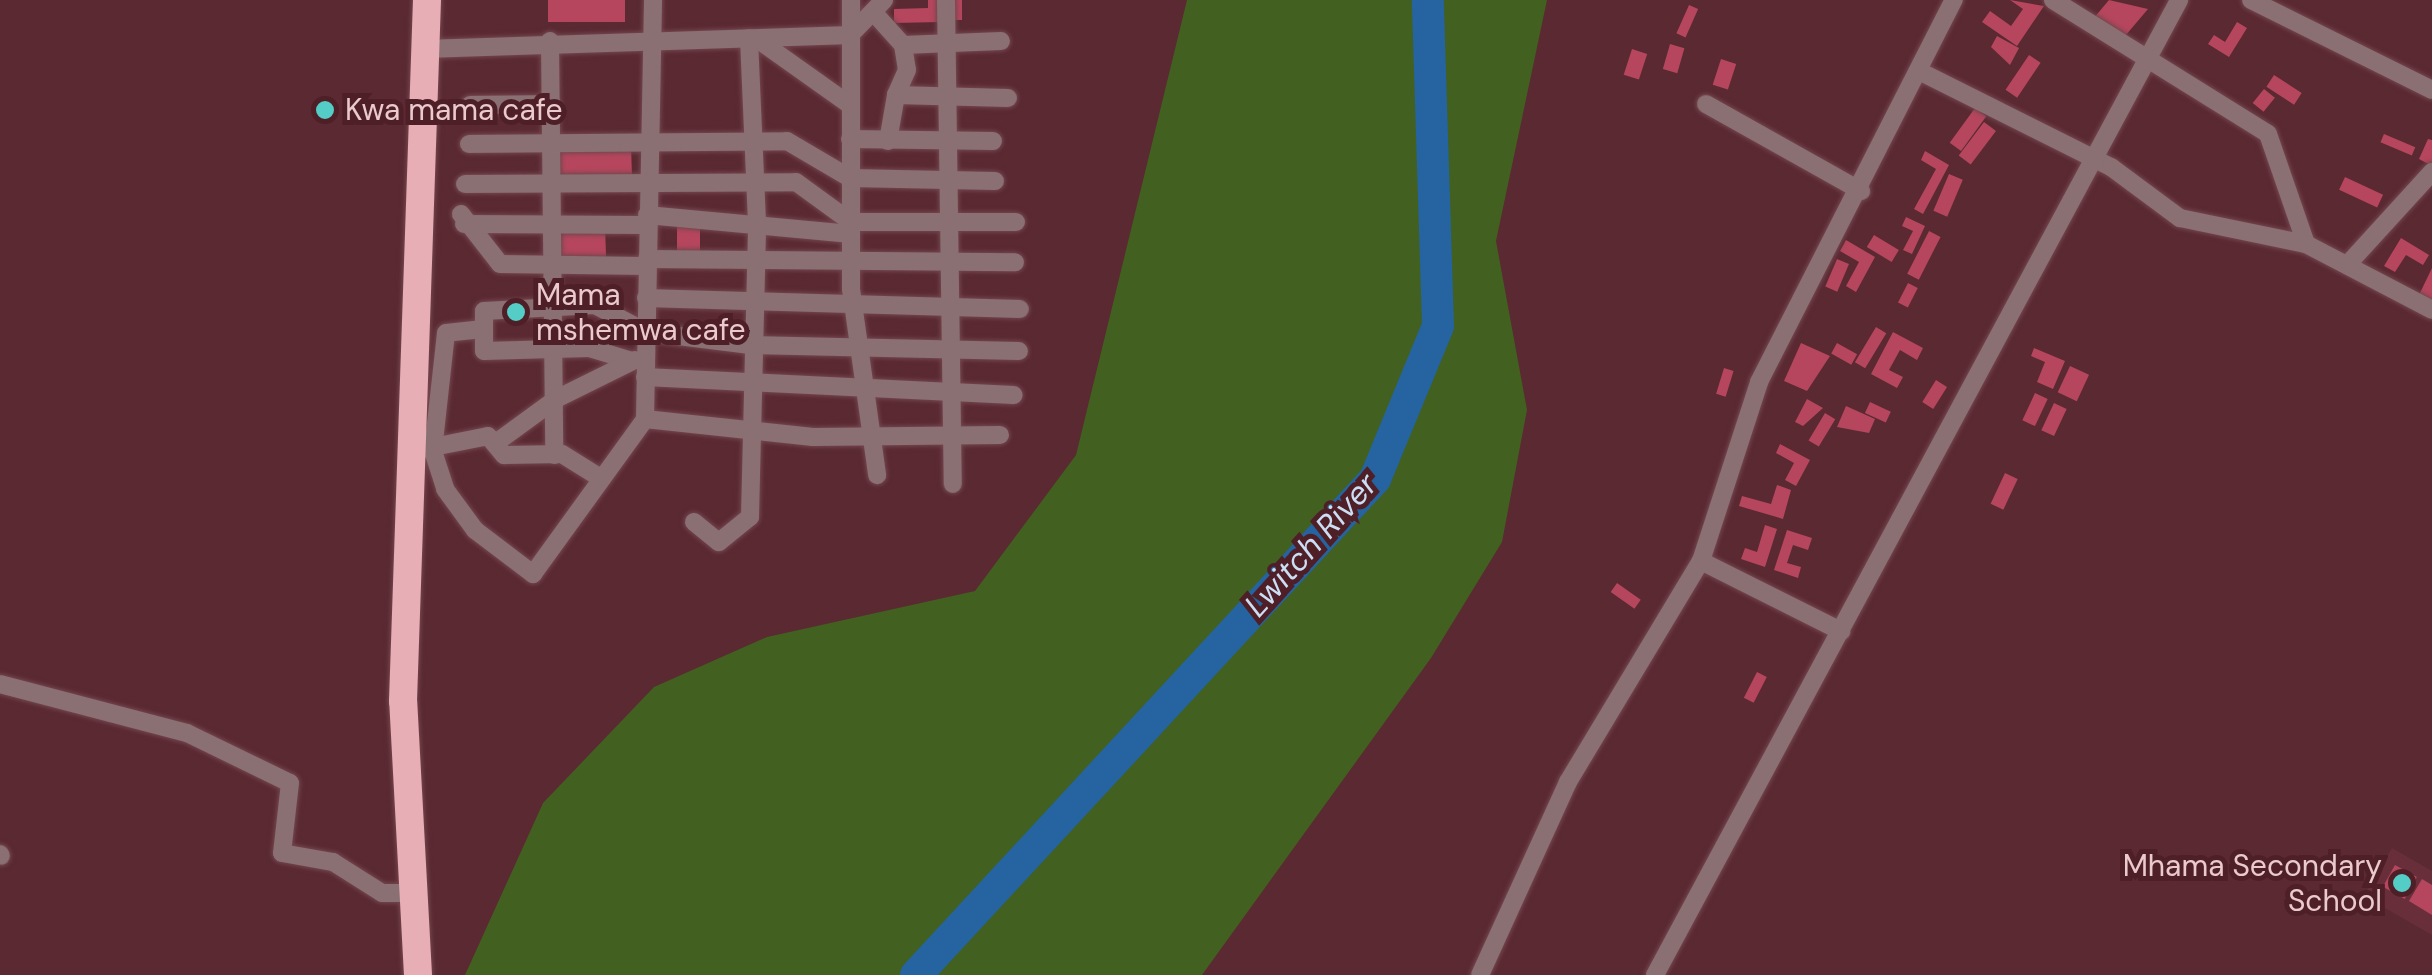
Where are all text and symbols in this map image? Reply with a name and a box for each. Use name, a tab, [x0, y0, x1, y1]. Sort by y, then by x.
place label: Kwa mama cafe	[345, 92, 562, 128]
marker: Kwa mama cafe	[314, 99, 336, 121]
place label: Mama mshemwa cafe	[536, 277, 746, 348]
marker: Mama mshemwa cafe	[505, 301, 527, 323]
water label: Lwitch River	[1237, 466, 1385, 624]
place label: Mhama Secondary School	[2123, 848, 2382, 918]
marker: Mhama Secondary School	[2391, 872, 2413, 894]

